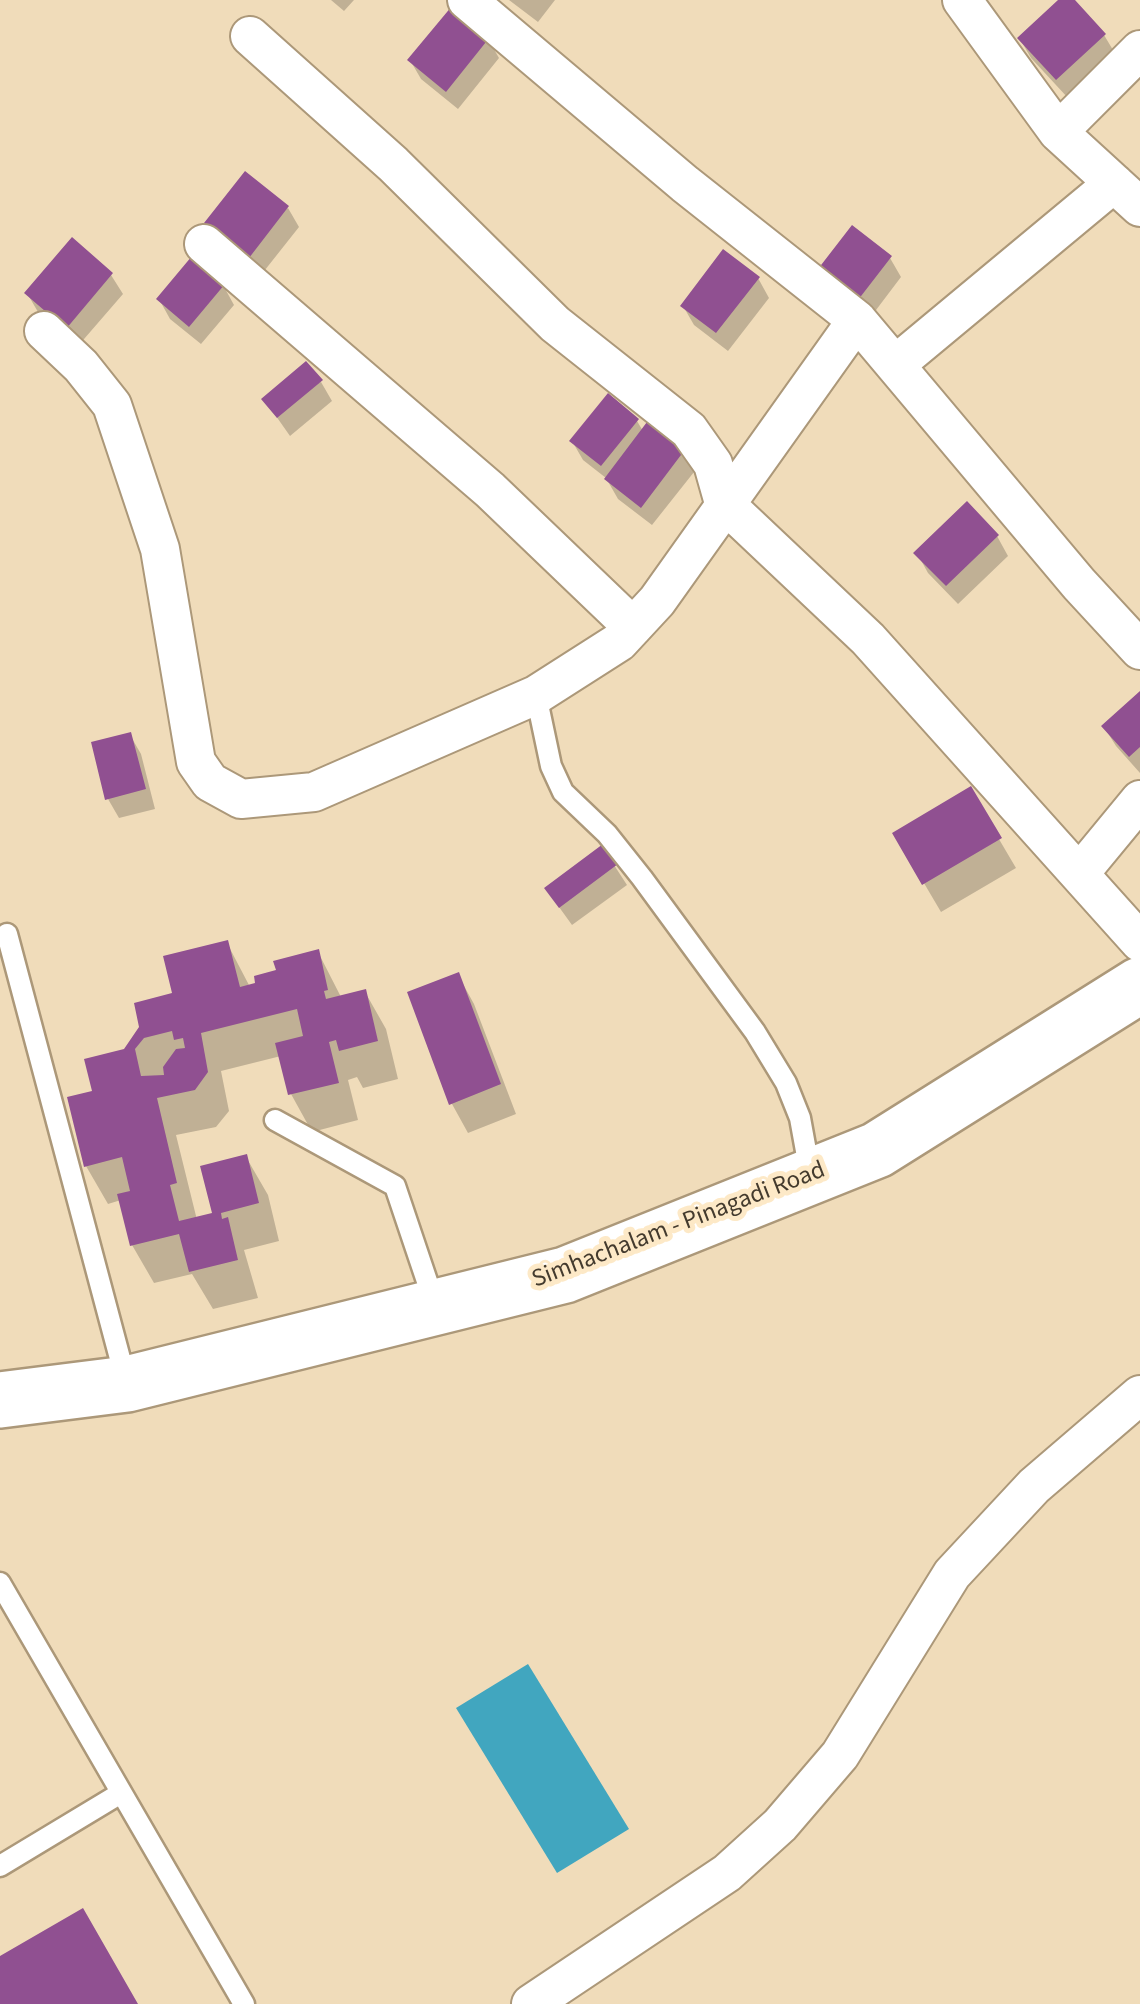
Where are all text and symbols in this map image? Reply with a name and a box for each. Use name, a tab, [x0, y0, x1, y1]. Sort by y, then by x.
street label: Simhachalam - Pinagadi Road	[528, 1156, 830, 1296]

